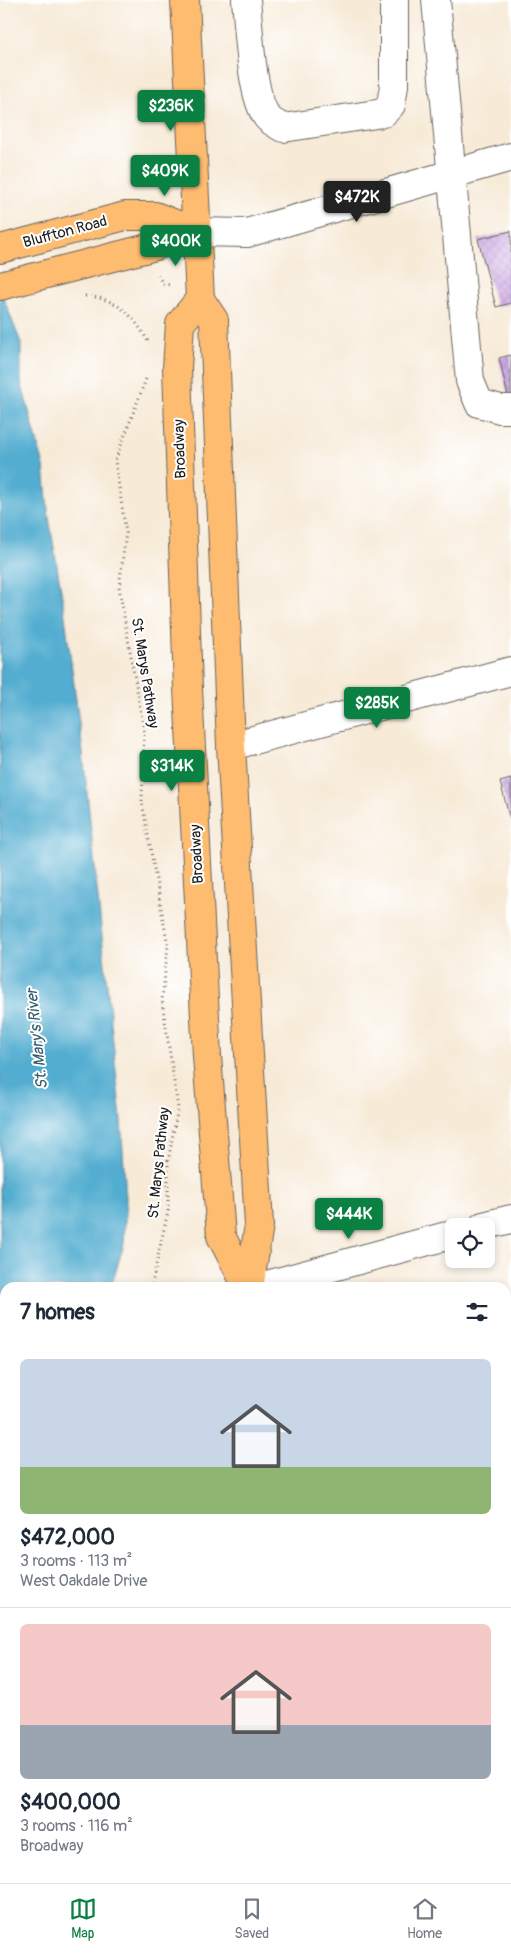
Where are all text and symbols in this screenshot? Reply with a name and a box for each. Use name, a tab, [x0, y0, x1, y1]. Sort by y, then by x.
pin: $236K	[136, 90, 206, 132]
text: $236K	[148, 96, 194, 116]
pin: $409K	[130, 154, 200, 197]
text: $409K	[142, 161, 188, 181]
pin: $472K	[322, 180, 392, 223]
text: $472K	[334, 187, 380, 207]
street label: Bluffton Road	[21, 212, 109, 252]
pin: $400K	[141, 224, 211, 267]
text: $400K	[151, 231, 201, 251]
street label: Broadway	[169, 418, 191, 479]
street label: St. Marys Pathway	[127, 616, 163, 730]
pin: $285K	[342, 686, 412, 729]
text: $285K	[355, 693, 399, 713]
pin: $314K	[137, 750, 207, 792]
text: $314K	[151, 756, 193, 776]
street label: Broadway	[186, 823, 208, 884]
water label: St. Mary's River	[22, 985, 52, 1090]
street label: St. Marys Pathway	[144, 1106, 174, 1219]
pin: $444K	[314, 1198, 384, 1240]
text: $444K	[326, 1204, 372, 1224]
map controls	[445, 1218, 495, 1268]
button: locate	[445, 1218, 495, 1268]
icon: filters	[463, 1298, 491, 1326]
text: 7 homes	[20, 1299, 95, 1326]
icon: home	[211, 1391, 301, 1481]
text: $472,000	[20, 1524, 115, 1551]
text: 3 rooms · 113 m²	[20, 1551, 132, 1571]
text: West Oakdale Drive	[20, 1571, 148, 1591]
icon: home	[211, 1657, 301, 1747]
text: $400,000	[20, 1789, 121, 1816]
text: 3 rooms · 116 m²	[20, 1816, 133, 1836]
text: Broadway	[20, 1836, 83, 1856]
tab: Map	[69, 1895, 97, 1942]
tab: Saved	[234, 1895, 269, 1942]
tab: Home	[407, 1895, 442, 1942]

